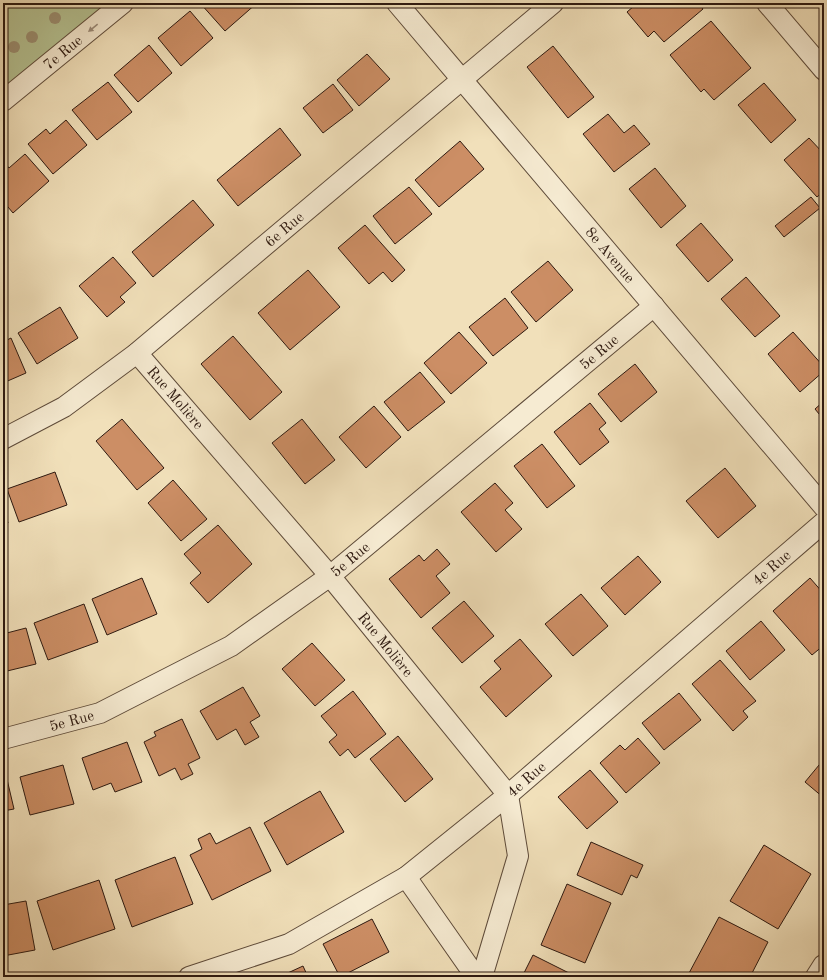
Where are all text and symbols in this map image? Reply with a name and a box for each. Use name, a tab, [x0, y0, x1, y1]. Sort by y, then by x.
one-way arrow	[87, 23, 98, 32]
street label: 7e Rue	[41, 33, 86, 74]
street label: 6e Rue	[263, 210, 307, 251]
street label: 8e Avenue	[582, 225, 637, 286]
street label: 5e Rue	[578, 333, 622, 373]
street label: Rue Molière	[143, 364, 206, 433]
street label: 5e Rue	[329, 540, 373, 581]
street label: 4e Rue	[750, 548, 794, 589]
street label: Rue Molière	[354, 610, 415, 680]
street label: 5e Rue	[48, 709, 96, 735]
street label: 4e Rue	[505, 760, 549, 801]

